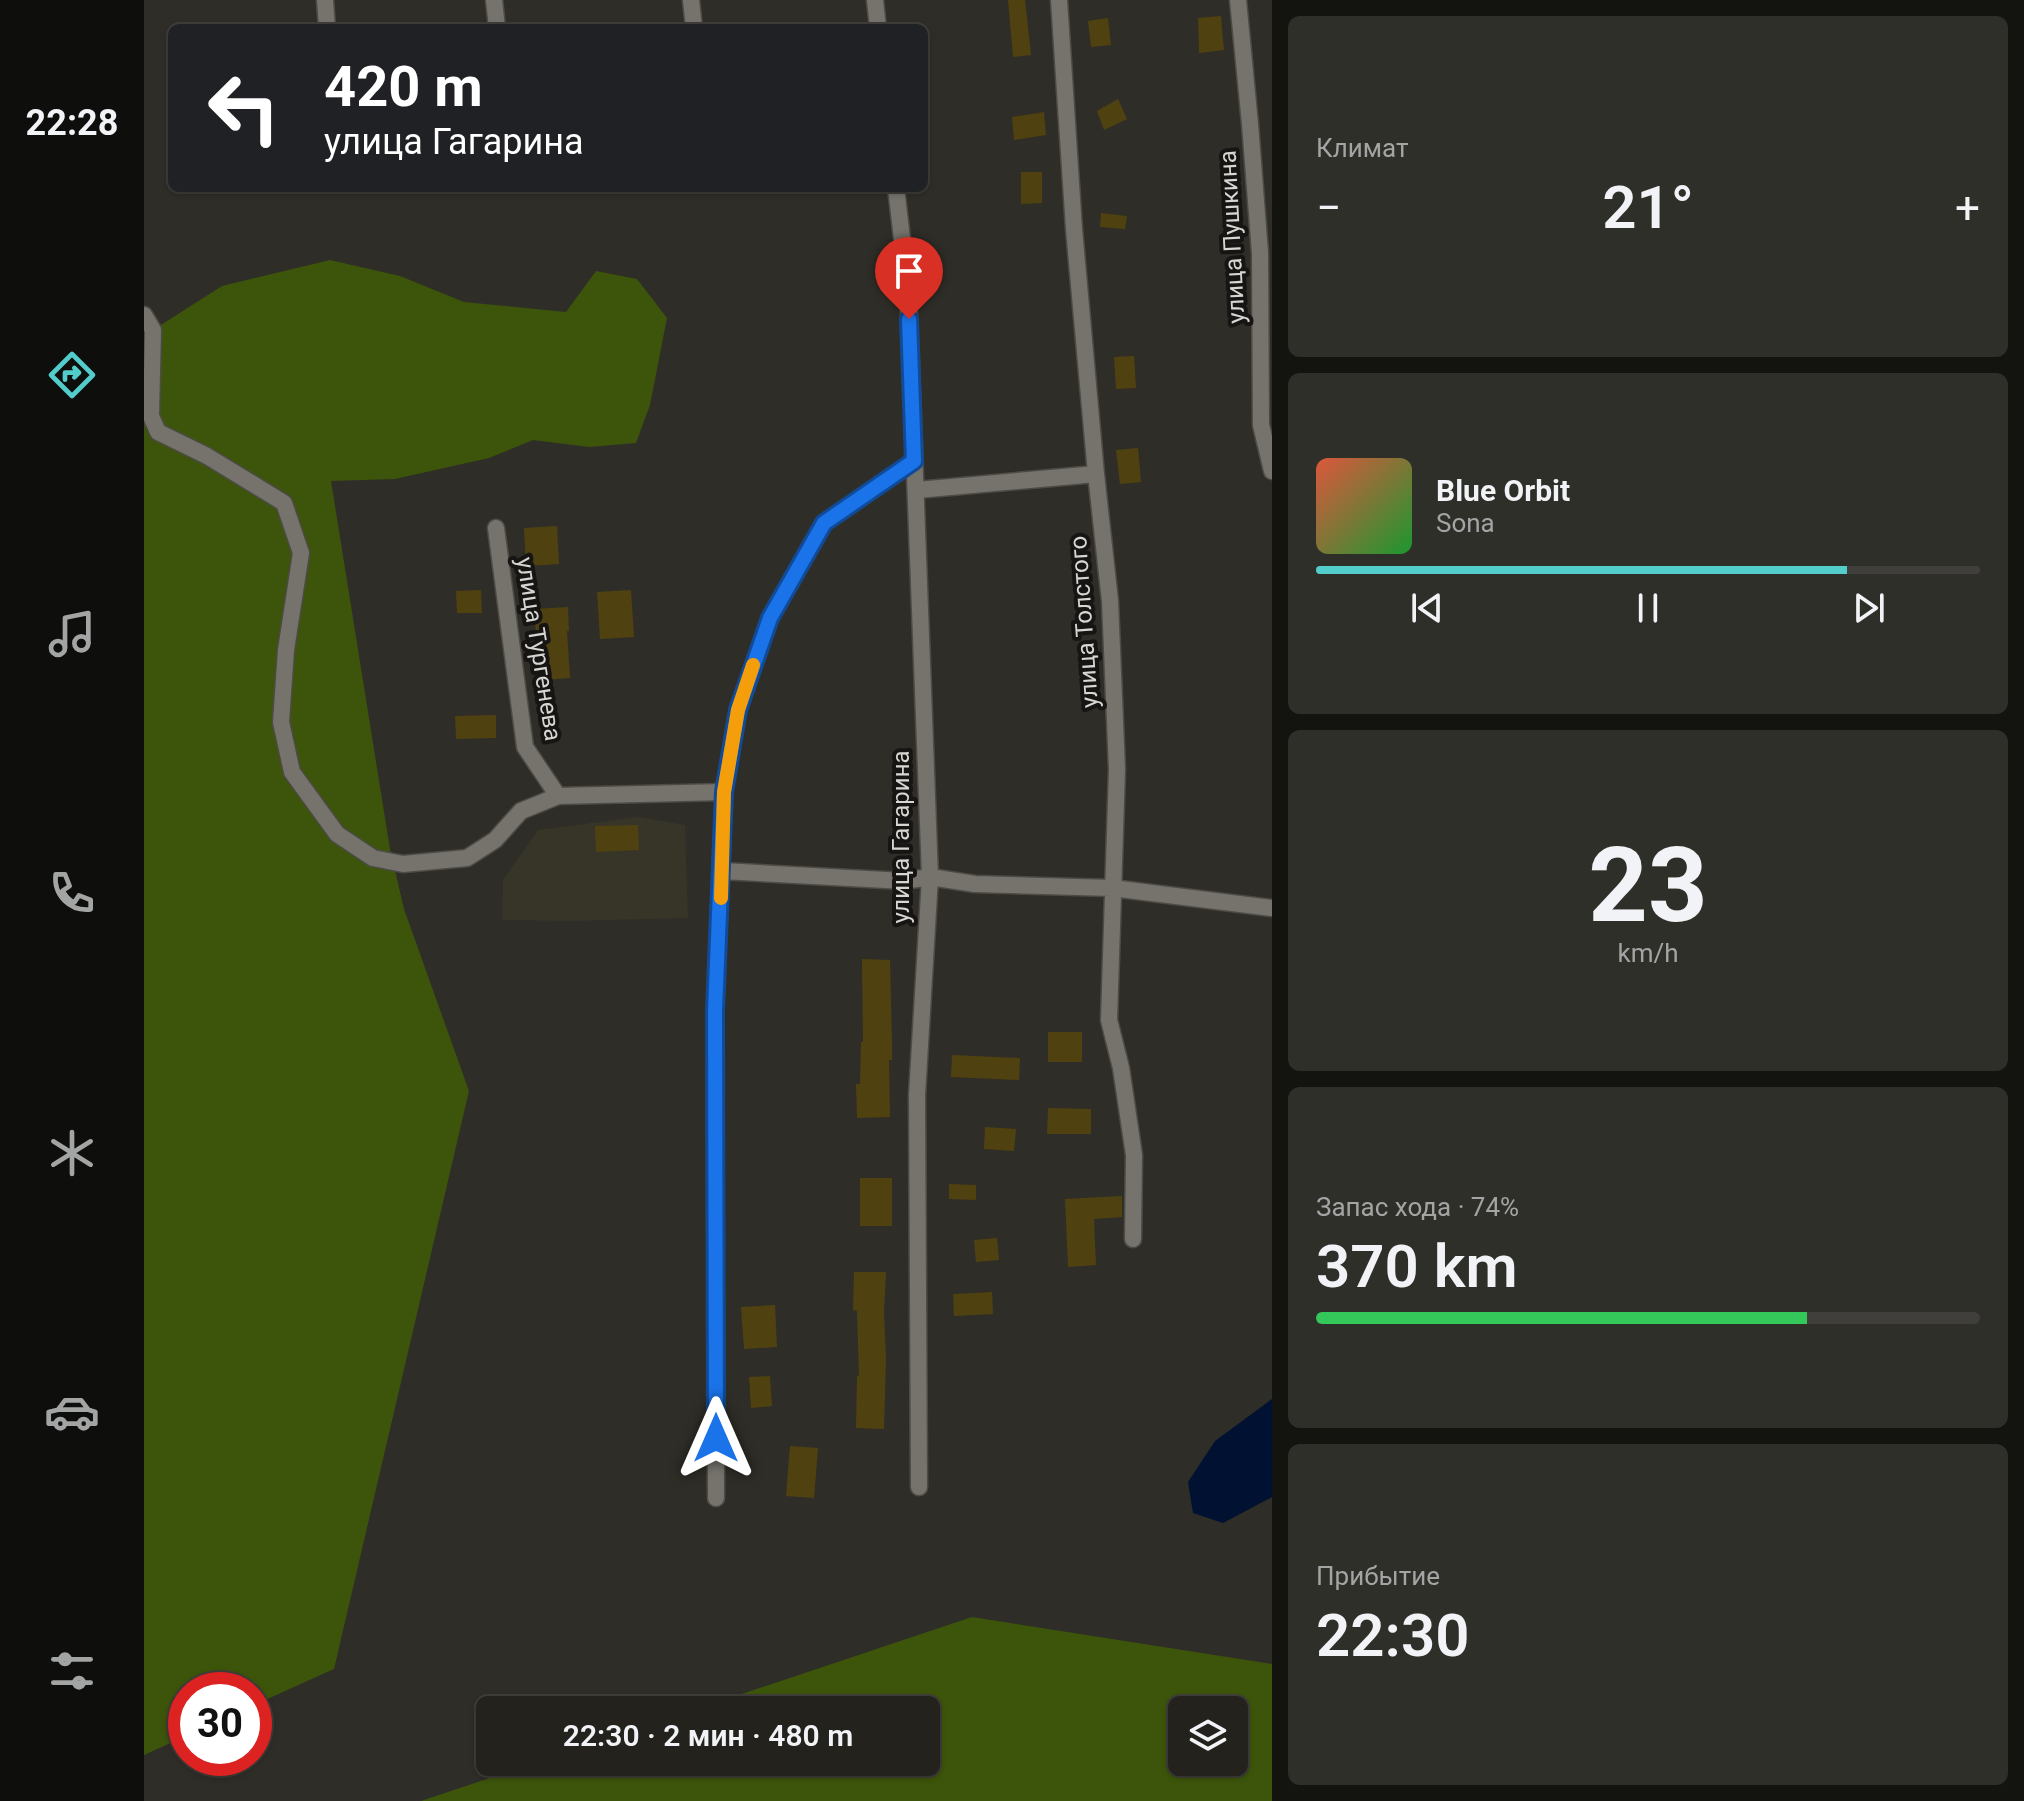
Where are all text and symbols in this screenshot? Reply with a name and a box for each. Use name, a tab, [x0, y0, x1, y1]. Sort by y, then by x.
text: 420 m	[324, 54, 483, 120]
icon: left	[192, 56, 296, 160]
text: 22:28	[26, 102, 118, 144]
text: улица Гагарина	[324, 121, 584, 163]
text: Климат	[1316, 133, 1408, 163]
street label: улица Пушкина	[1213, 150, 1251, 324]
text: 21°	[1602, 172, 1694, 243]
text: −	[1316, 182, 1341, 234]
text: +	[1955, 182, 1980, 234]
pin	[875, 237, 943, 319]
icon: arrive	[887, 249, 931, 293]
icon: directions	[44, 347, 100, 403]
text: Blue Orbit	[1436, 473, 1570, 508]
text: Sona	[1436, 508, 1495, 538]
street label: улица Толстого	[1064, 535, 1104, 709]
street label: улица Тургенева	[511, 555, 567, 743]
icon: previous	[1405, 586, 1449, 630]
icon: pause	[1626, 586, 1670, 630]
icon: next	[1847, 586, 1891, 630]
icon: music	[44, 606, 100, 662]
street label: улица Гагарина	[887, 750, 915, 924]
text: 23	[1588, 825, 1708, 946]
icon: phone	[44, 865, 100, 921]
text: km/h	[1617, 938, 1679, 968]
icon: climate	[44, 1125, 100, 1181]
text: Запас хода · 74%	[1316, 1192, 1519, 1222]
text: 370 km	[1316, 1231, 1518, 1302]
icon: car	[44, 1384, 100, 1440]
position arrow	[674, 1396, 758, 1480]
text: Прибытие	[1316, 1561, 1440, 1591]
text: 22:30	[1316, 1600, 1469, 1671]
icon: filters	[44, 1643, 100, 1699]
speed limit sign: 30	[168, 1672, 272, 1776]
map controls	[1168, 1696, 1248, 1776]
button: layers	[1168, 1696, 1248, 1776]
text: 22:30 · 2 мин · 480 m	[563, 1718, 853, 1753]

